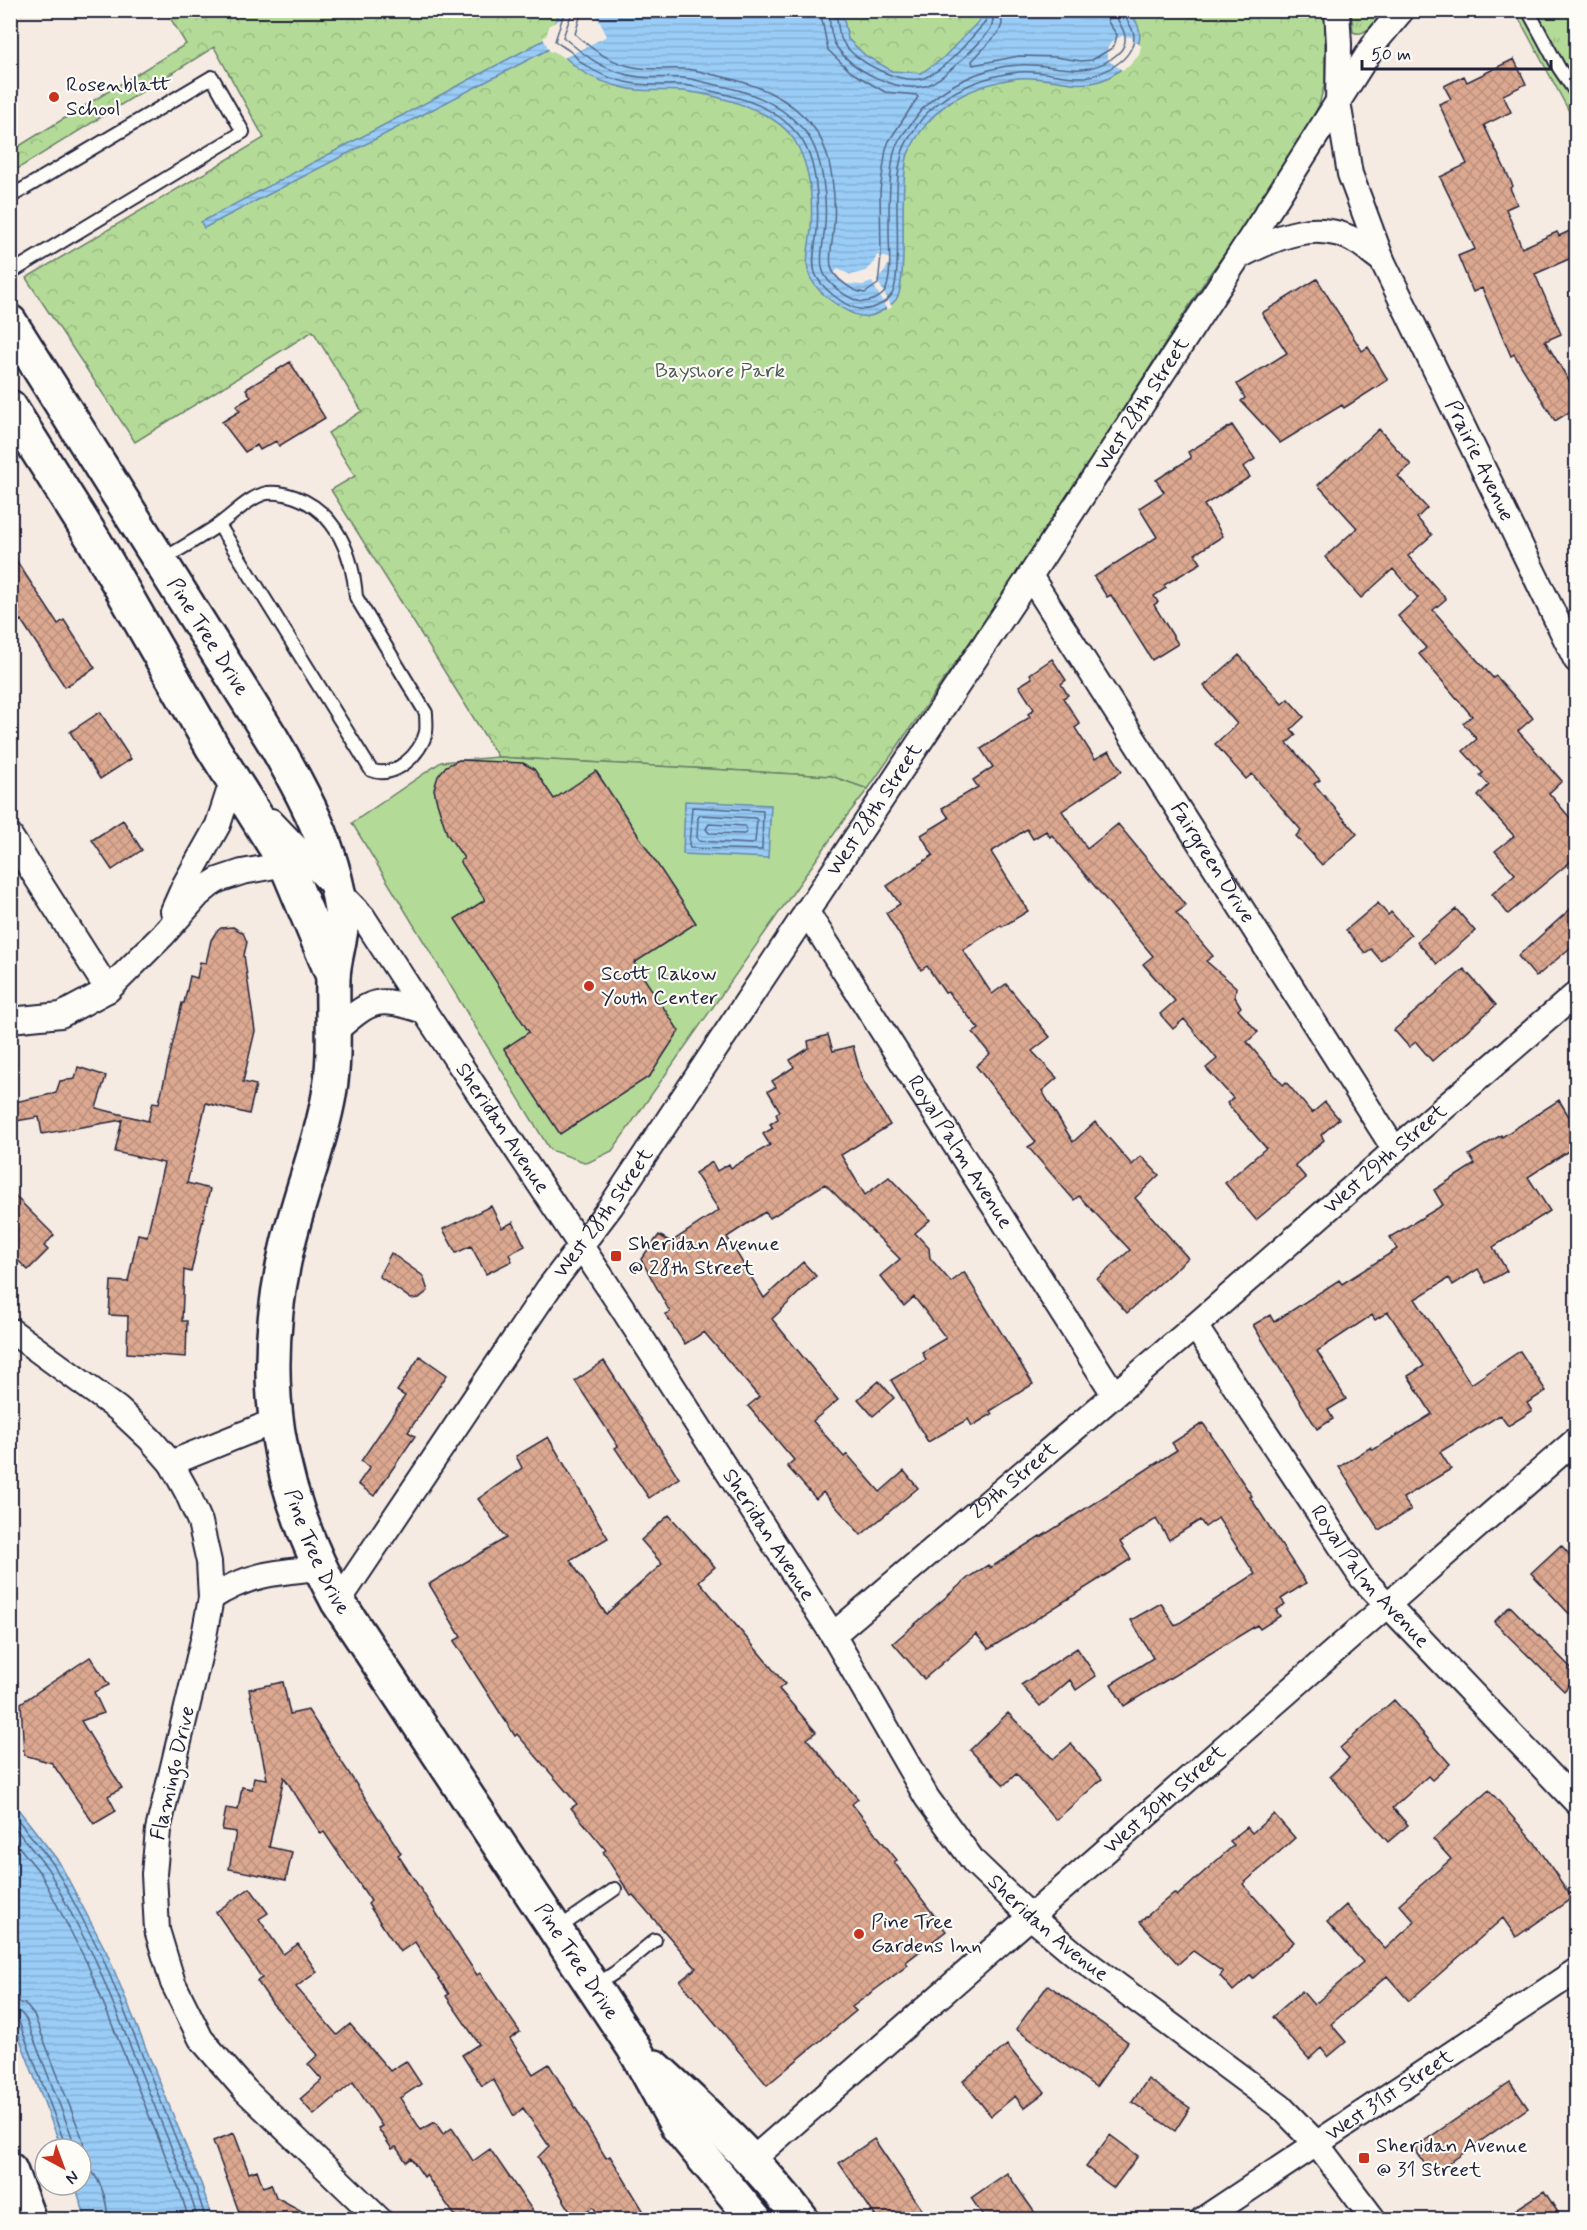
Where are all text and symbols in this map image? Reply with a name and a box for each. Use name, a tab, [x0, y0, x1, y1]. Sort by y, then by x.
scale bar	[1362, 33, 1551, 71]
text: 50 m	[1371, 43, 1411, 67]
place label: Rosenblatt School	[66, 71, 172, 123]
marker: Rosenblatt School	[47, 90, 61, 104]
street label: West 28th Street	[1088, 331, 1196, 476]
park label: Bayshore Park	[655, 357, 786, 385]
street label: Prairie Avenue	[1438, 396, 1521, 526]
street label: Pine Tree Drive	[160, 573, 256, 702]
street label: West 28th Street	[820, 737, 929, 882]
street label: Fairgreen Drive	[1163, 797, 1261, 929]
place label: Scott Rakow Youth Center	[601, 960, 718, 1012]
marker: Scott Rakow Youth Center	[582, 979, 596, 993]
street label: Sheridan Avenue	[448, 1057, 556, 1199]
street label: Royal Palm Avenue	[900, 1070, 1019, 1234]
street label: West 29th Street	[1317, 1097, 1453, 1221]
street label: West 28th Street	[547, 1142, 660, 1284]
place label: Sheridan Avenue @ 28th Street	[628, 1230, 780, 1282]
marker: Sheridan Avenue @ 28th Street	[609, 1249, 623, 1263]
street label: 29th Street	[964, 1435, 1064, 1526]
street label: Sheridan Avenue	[716, 1463, 821, 1606]
street label: Pine Tree Drive	[277, 1486, 357, 1621]
street label: Royal Palm Avenue	[1304, 1500, 1436, 1654]
street label: Flamingo Drive	[144, 1703, 204, 1843]
street label: West 30th Street	[1098, 1738, 1232, 1861]
street label: Sheridan Avenue	[981, 1868, 1114, 1988]
street label: Pine Tree Drive	[528, 1898, 626, 2026]
place label: Pine Tree Gardens Inn	[871, 1908, 982, 1960]
marker: Pine Tree Gardens Inn	[852, 1927, 866, 1941]
street label: West 31st Street	[1320, 2042, 1459, 2148]
place label: Sheridan Avenue @ 31 Street	[1376, 2132, 1528, 2184]
north arrow	[33, 2137, 93, 2197]
marker: Sheridan Avenue @ 31 Street	[1357, 2151, 1371, 2165]
text: N	[61, 2166, 83, 2189]

